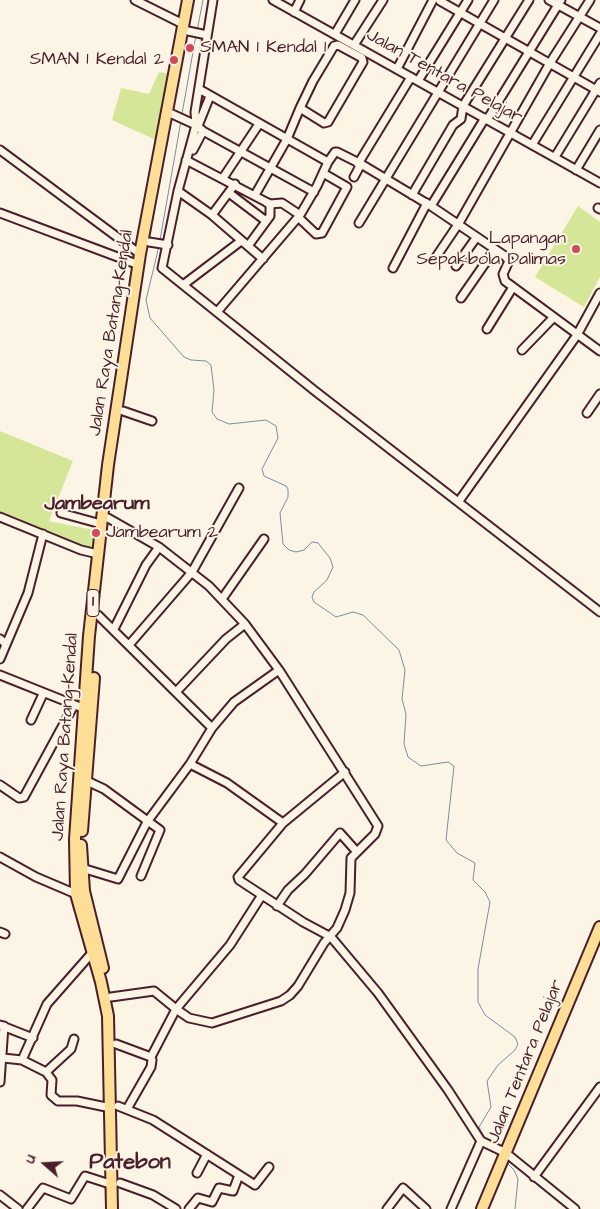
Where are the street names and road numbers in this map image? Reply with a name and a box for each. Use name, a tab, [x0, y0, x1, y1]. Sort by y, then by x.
street label: Jalan Tentara Pelajar	[362, 25, 526, 129]
street label: Jalan Raya Batang-Kendal	[85, 228, 139, 438]
road number: 1	[87, 590, 99, 616]
street label: Jalan Raya Batang-Kendal	[48, 632, 84, 842]
street label: Jalan Tentara Pelajar	[483, 977, 569, 1147]

